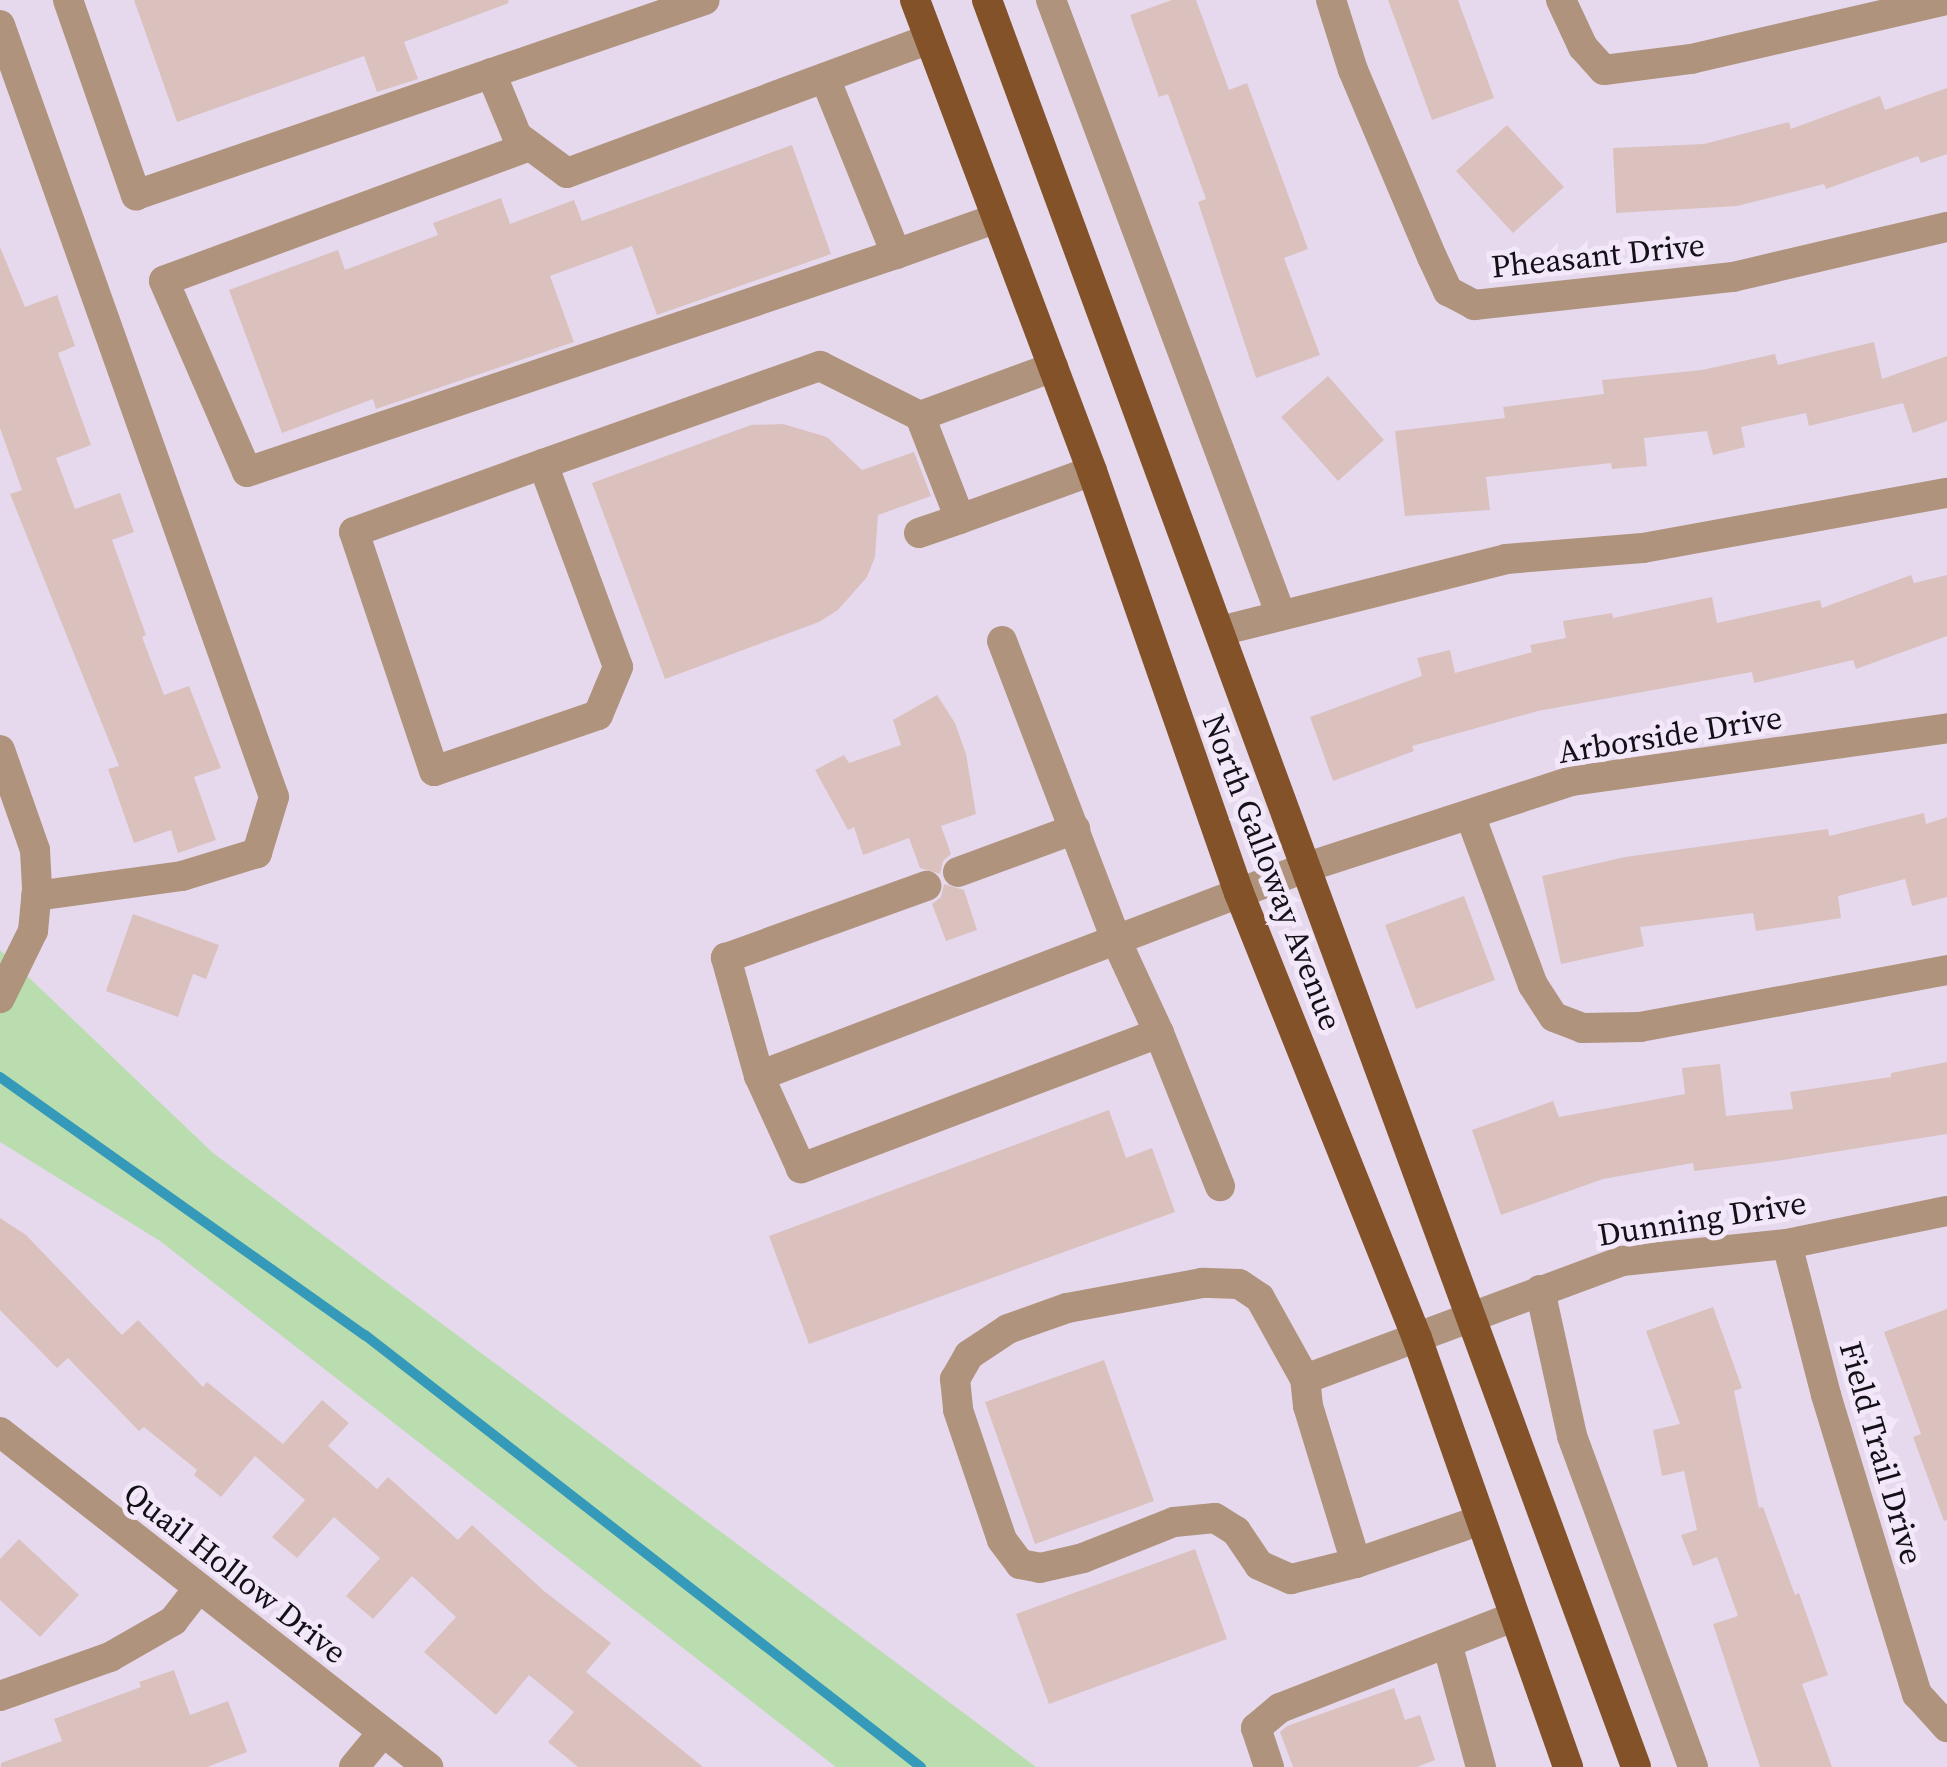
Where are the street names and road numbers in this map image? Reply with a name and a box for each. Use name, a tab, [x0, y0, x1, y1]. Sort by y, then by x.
street label: Pheasant Drive	[1489, 226, 1707, 286]
street label: Arborside Drive	[1555, 698, 1785, 772]
street label: North Galloway Avenue	[1194, 709, 1350, 1035]
street label: Dunning Drive	[1595, 1184, 1809, 1254]
street label: Field Trail Drive	[1831, 1337, 1931, 1569]
street label: Quail Hollow Drive	[116, 1474, 354, 1672]

